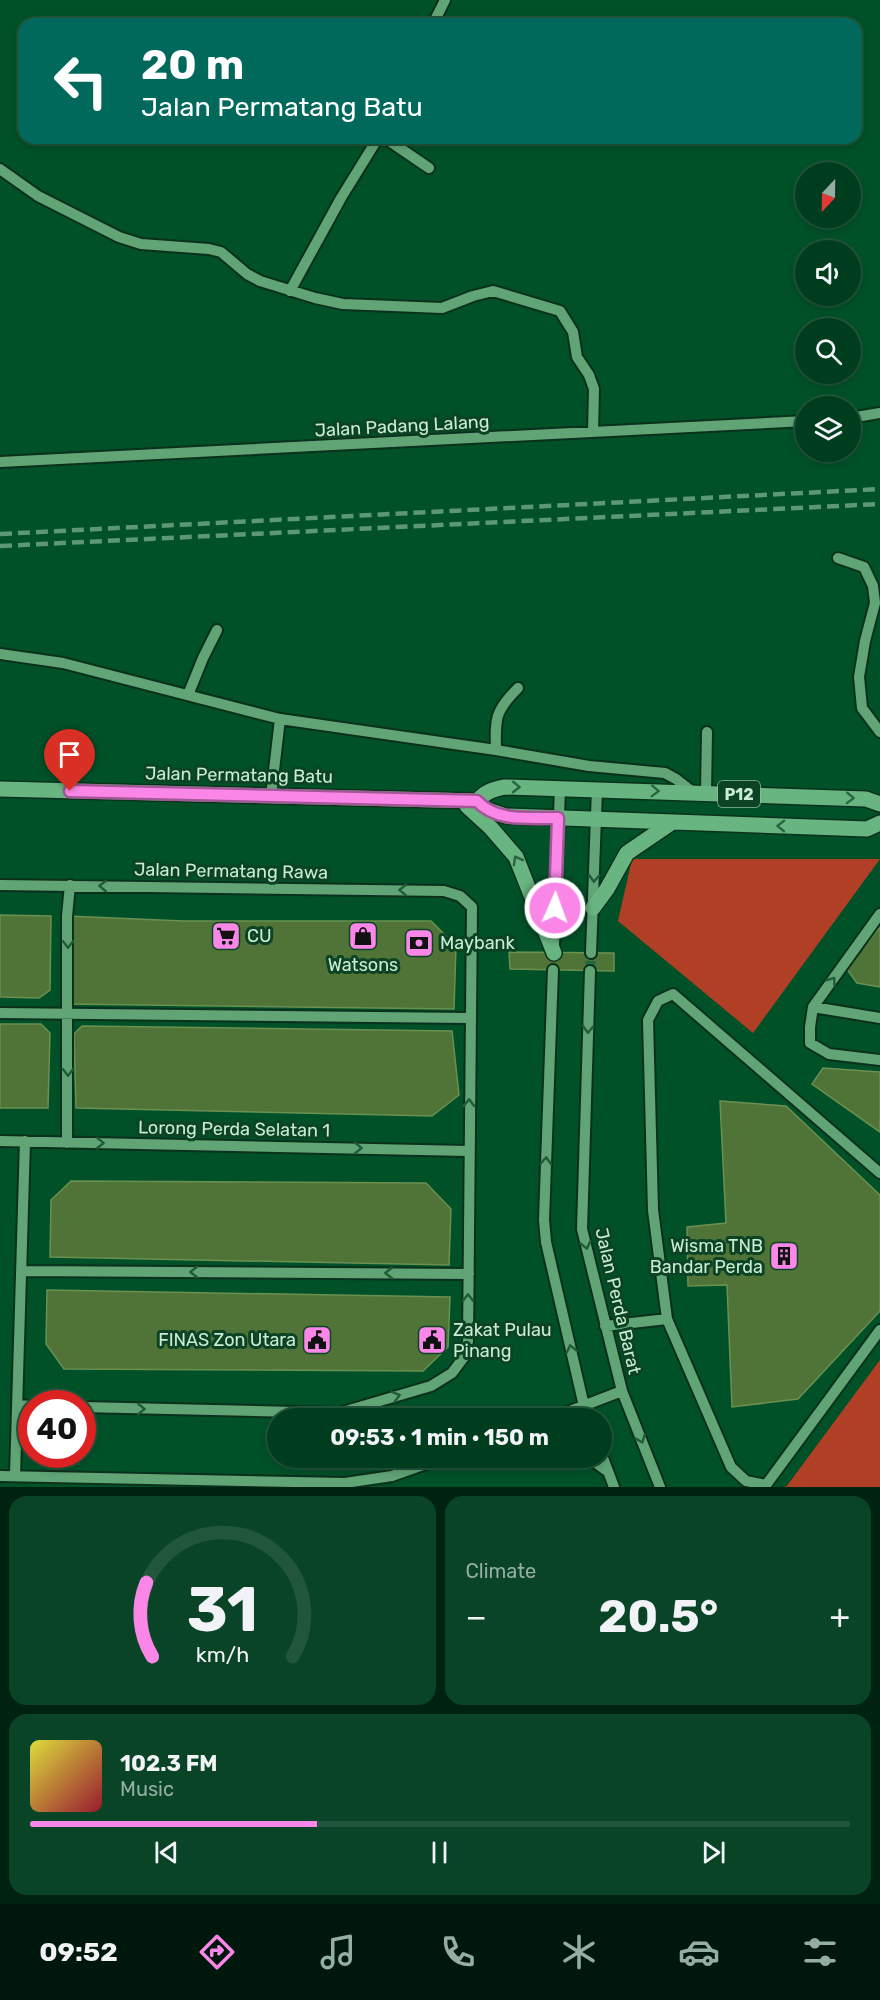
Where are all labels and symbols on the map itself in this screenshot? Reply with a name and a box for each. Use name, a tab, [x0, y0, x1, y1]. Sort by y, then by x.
north arrow	[795, 162, 861, 228]
street label: Jalan Padang Lalang	[314, 410, 490, 442]
pin	[44, 729, 95, 791]
street label: Jalan Permatang Batu	[145, 762, 333, 788]
one-way arrow	[512, 781, 521, 793]
road number: P12	[718, 781, 760, 807]
one-way arrow	[651, 785, 660, 798]
one-way arrow	[846, 792, 855, 805]
one-way arrow	[776, 820, 785, 832]
one-way arrow	[513, 855, 524, 866]
street label: Jalan Permatang Rawa	[134, 858, 328, 884]
one-way arrow	[587, 874, 600, 883]
position arrow	[523, 876, 587, 940]
one-way arrow	[98, 880, 107, 892]
one-way arrow	[398, 884, 407, 896]
supermarket icon: CU	[210, 920, 242, 952]
shop icon: Watsons	[347, 920, 379, 952]
place label: CU	[247, 925, 272, 947]
bank icon: Maybank	[403, 927, 435, 959]
place label: Maybank	[440, 932, 516, 954]
one-way arrow	[61, 939, 74, 948]
place label: Watsons	[328, 954, 398, 976]
one-way arrow	[824, 977, 835, 988]
one-way arrow	[582, 1025, 595, 1034]
one-way arrow	[62, 1068, 74, 1077]
one-way arrow	[463, 1098, 475, 1107]
street label: Lorong Perda Selatan 1	[138, 1116, 330, 1142]
one-way arrow	[96, 1137, 105, 1149]
one-way arrow	[354, 1142, 363, 1155]
one-way arrow	[540, 1157, 553, 1166]
street label: Jalan Perda Barat	[590, 1226, 646, 1376]
place label: Wisma TNB Bandar Perda	[650, 1235, 763, 1278]
one-way arrow	[578, 1239, 591, 1249]
building icon: Wisma TNB Bandar Perda	[768, 1240, 800, 1272]
one-way arrow	[190, 1266, 199, 1278]
one-way arrow	[385, 1267, 394, 1279]
one-way arrow	[462, 1293, 474, 1302]
place label: Zakat Pulau Pinang	[453, 1319, 552, 1362]
public building icon: FINAS Zon Utara	[301, 1324, 333, 1356]
public building icon: Zakat Pulau Pinang	[416, 1324, 448, 1356]
place label: FINAS Zon Utara	[158, 1329, 296, 1351]
one-way arrow	[565, 1344, 578, 1354]
speed limit sign: 40	[18, 1390, 96, 1468]
one-way arrow	[391, 1391, 401, 1403]
one-way arrow	[136, 1402, 145, 1415]
one-way arrow	[634, 1433, 646, 1444]

